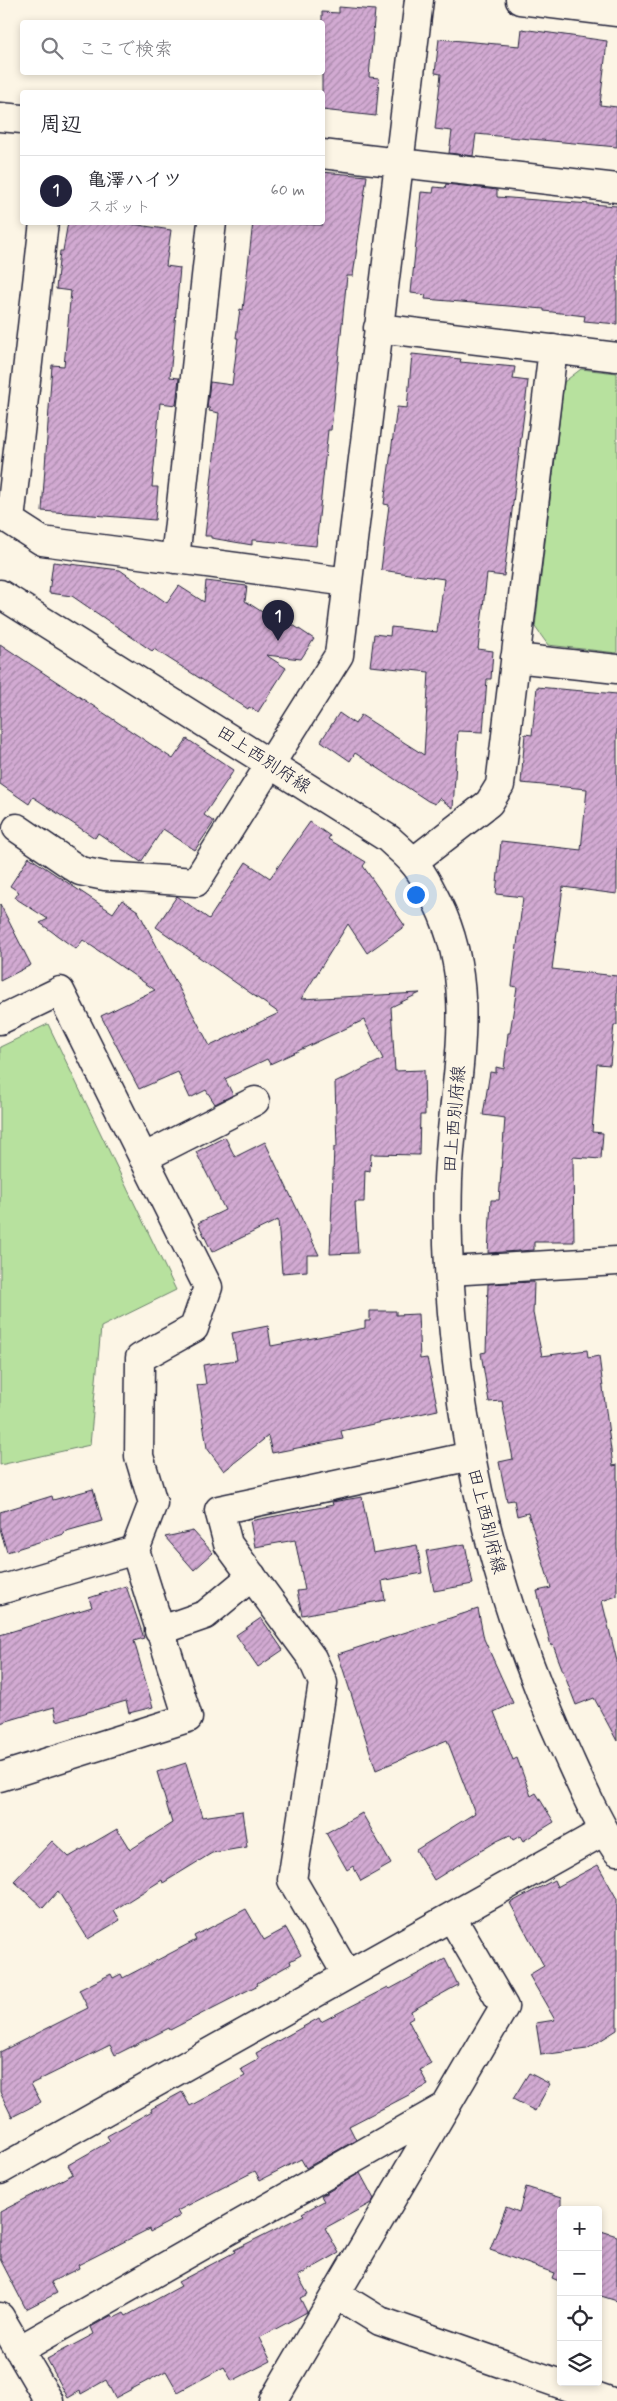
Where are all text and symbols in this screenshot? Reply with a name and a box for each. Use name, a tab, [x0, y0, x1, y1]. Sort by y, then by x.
search box	[20, 20, 325, 75]
icon: search	[38, 34, 66, 62]
text: ここで検索	[78, 37, 173, 62]
text: 周辺	[40, 111, 82, 139]
text: 亀澤ハイツ	[87, 168, 182, 193]
text: 1	[52, 180, 60, 201]
text: 60 m	[271, 180, 305, 201]
text: スポット	[87, 197, 151, 218]
pin: 1	[262, 600, 294, 641]
street label: 田上西別府線	[212, 720, 315, 799]
your location	[403, 882, 429, 908]
street label: 田上西別府線	[438, 1064, 472, 1174]
street label: 田上西別府線	[461, 1466, 511, 1577]
map controls	[557, 2206, 602, 2386]
button: +	[557, 2206, 602, 2251]
button: −	[557, 2251, 602, 2296]
button: locate	[557, 2296, 602, 2341]
button: layers	[557, 2341, 602, 2386]

